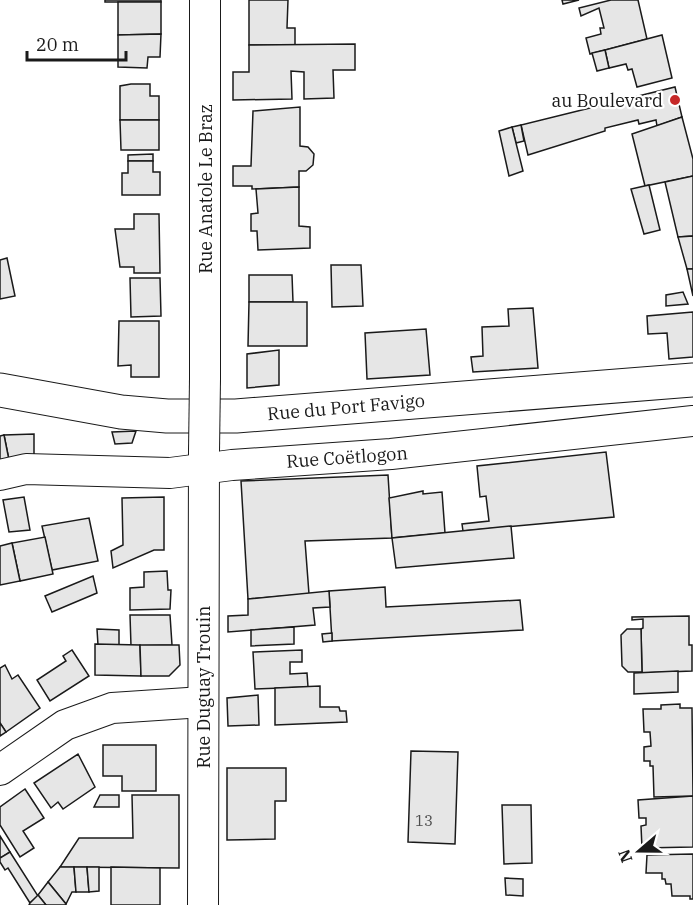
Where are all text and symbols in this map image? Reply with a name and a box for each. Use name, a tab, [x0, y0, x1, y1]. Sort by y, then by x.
scale bar	[27, 24, 126, 62]
text: 20 m	[36, 33, 79, 56]
place label: au Boulevard	[551, 89, 663, 112]
marker: au Boulevard	[668, 93, 682, 107]
street label: Rue Anatole Le Braz	[194, 104, 217, 274]
street label: Rue du Port Favigo	[266, 389, 426, 425]
street label: Rue Coëtlogon	[285, 441, 409, 473]
street label: Rue Duguay Trouin	[192, 605, 215, 769]
house number: 13	[415, 811, 433, 830]
north arrow	[609, 821, 669, 881]
text: N	[613, 847, 636, 865]

